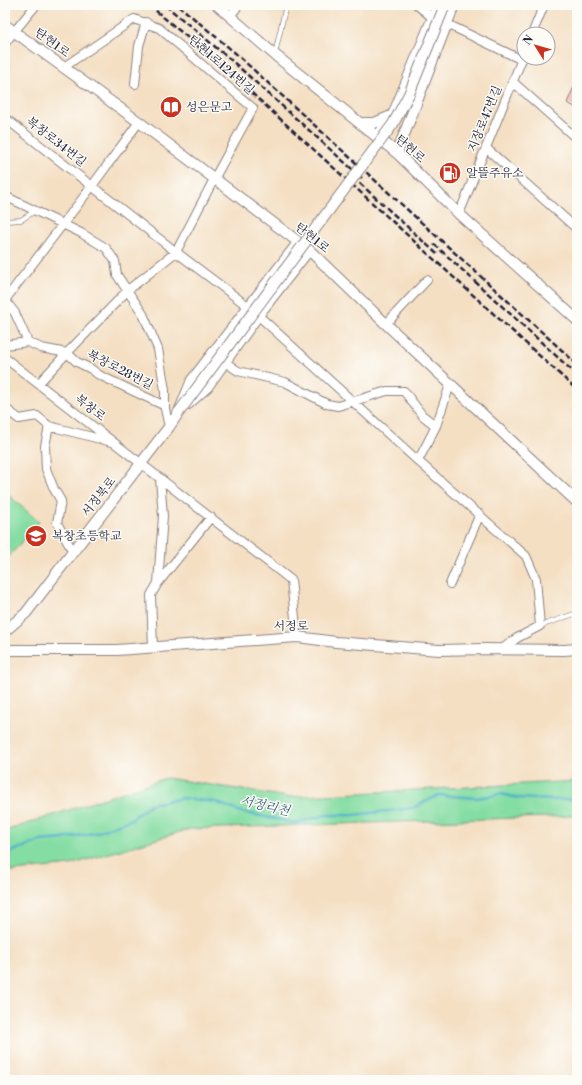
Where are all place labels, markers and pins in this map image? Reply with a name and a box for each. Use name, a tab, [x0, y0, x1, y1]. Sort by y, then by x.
library icon: 성은문고	[158, 94, 184, 120]
place label: 성은문고	[186, 100, 233, 115]
fuel station icon: 알뜰주유소	[437, 160, 463, 186]
place label: 알뜰주유소	[466, 166, 524, 181]
school or university icon: 복창초등학교	[23, 523, 49, 549]
place label: 복창초등학교	[52, 529, 122, 544]

